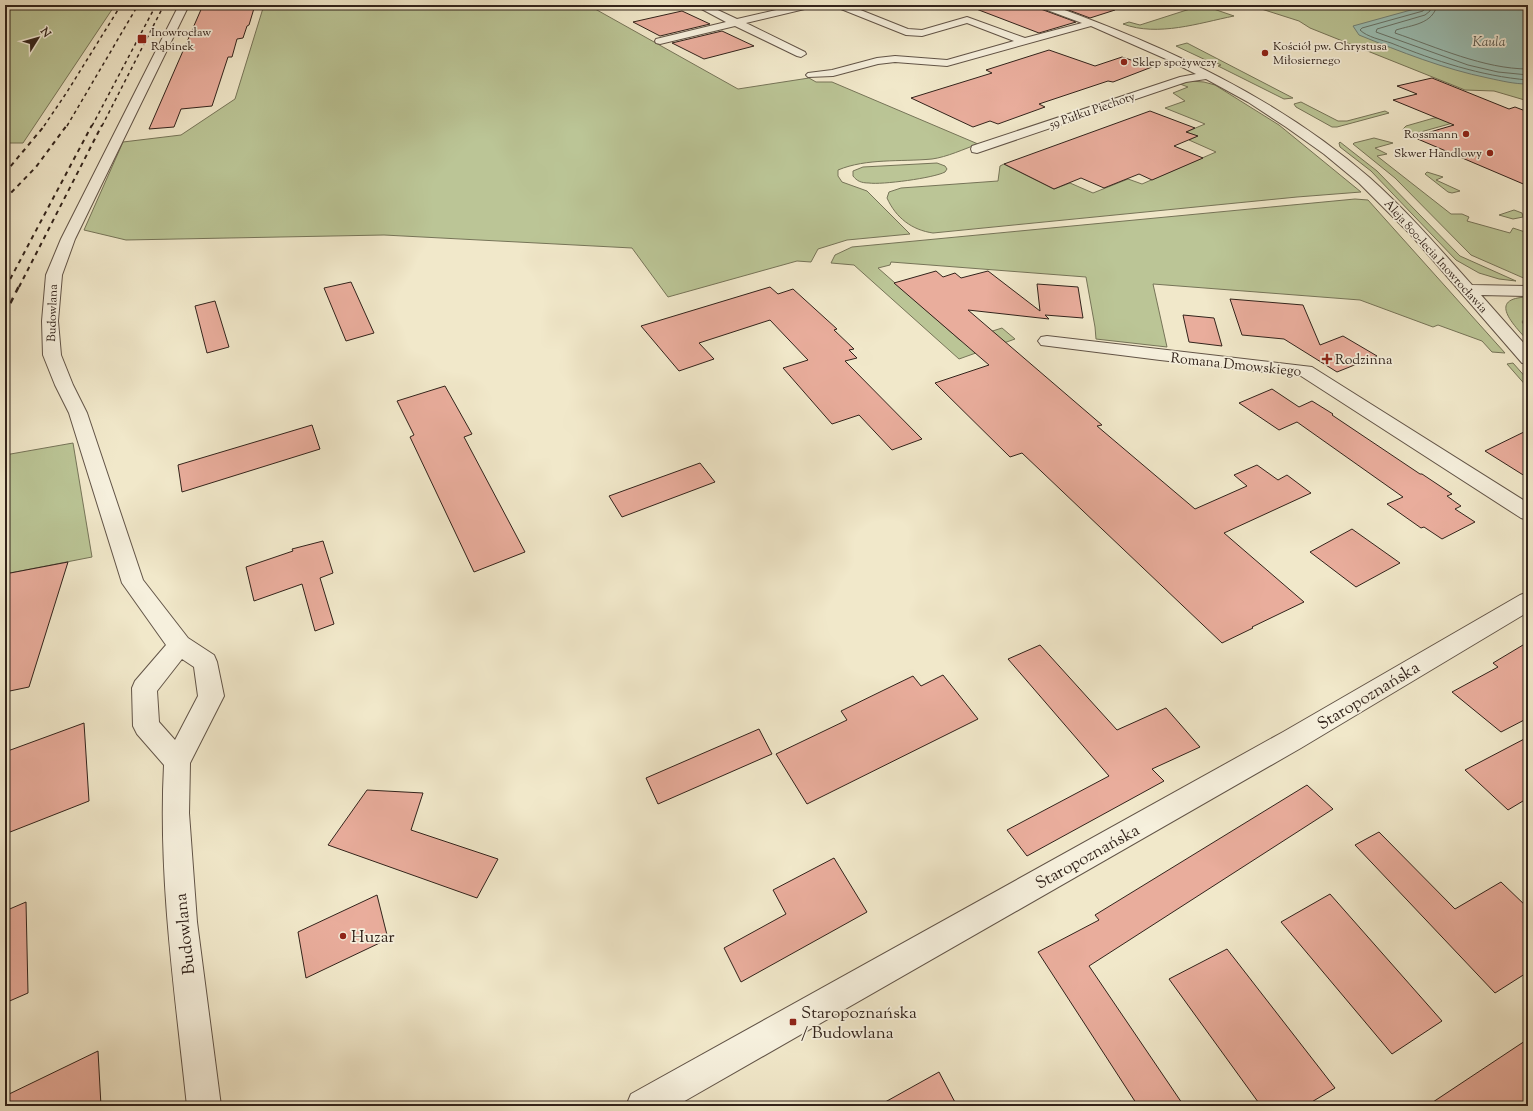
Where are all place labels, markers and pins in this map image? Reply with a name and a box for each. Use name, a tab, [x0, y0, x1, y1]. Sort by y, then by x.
place label: Inowrocław Rąbinek	[151, 24, 211, 56]
marker: Inowrocław Rąbinek	[136, 33, 148, 45]
place label: Kościół pw. Chrystusa Miłosiernego	[1273, 38, 1387, 70]
marker: Kościół pw. Chrystusa Miłosiernego	[1260, 48, 1270, 58]
place label: Sklep spożywczy	[1132, 54, 1217, 72]
marker: Sklep spożywczy	[1119, 57, 1129, 67]
place label: Rossmann	[1404, 126, 1458, 144]
marker: Rossmann	[1461, 129, 1471, 139]
place label: Skwer Handlowy	[1394, 145, 1482, 163]
marker: Skwer Handlowy	[1485, 148, 1495, 158]
place label: Rodzinna	[1335, 351, 1393, 371]
marker: Rodzinna	[1322, 354, 1332, 364]
place label: Huzar	[351, 926, 395, 950]
marker: Huzar	[338, 931, 348, 941]
place label: Staropoznańska / Budowlana	[801, 1002, 917, 1046]
marker: Staropoznańska / Budowlana	[788, 1017, 798, 1027]

